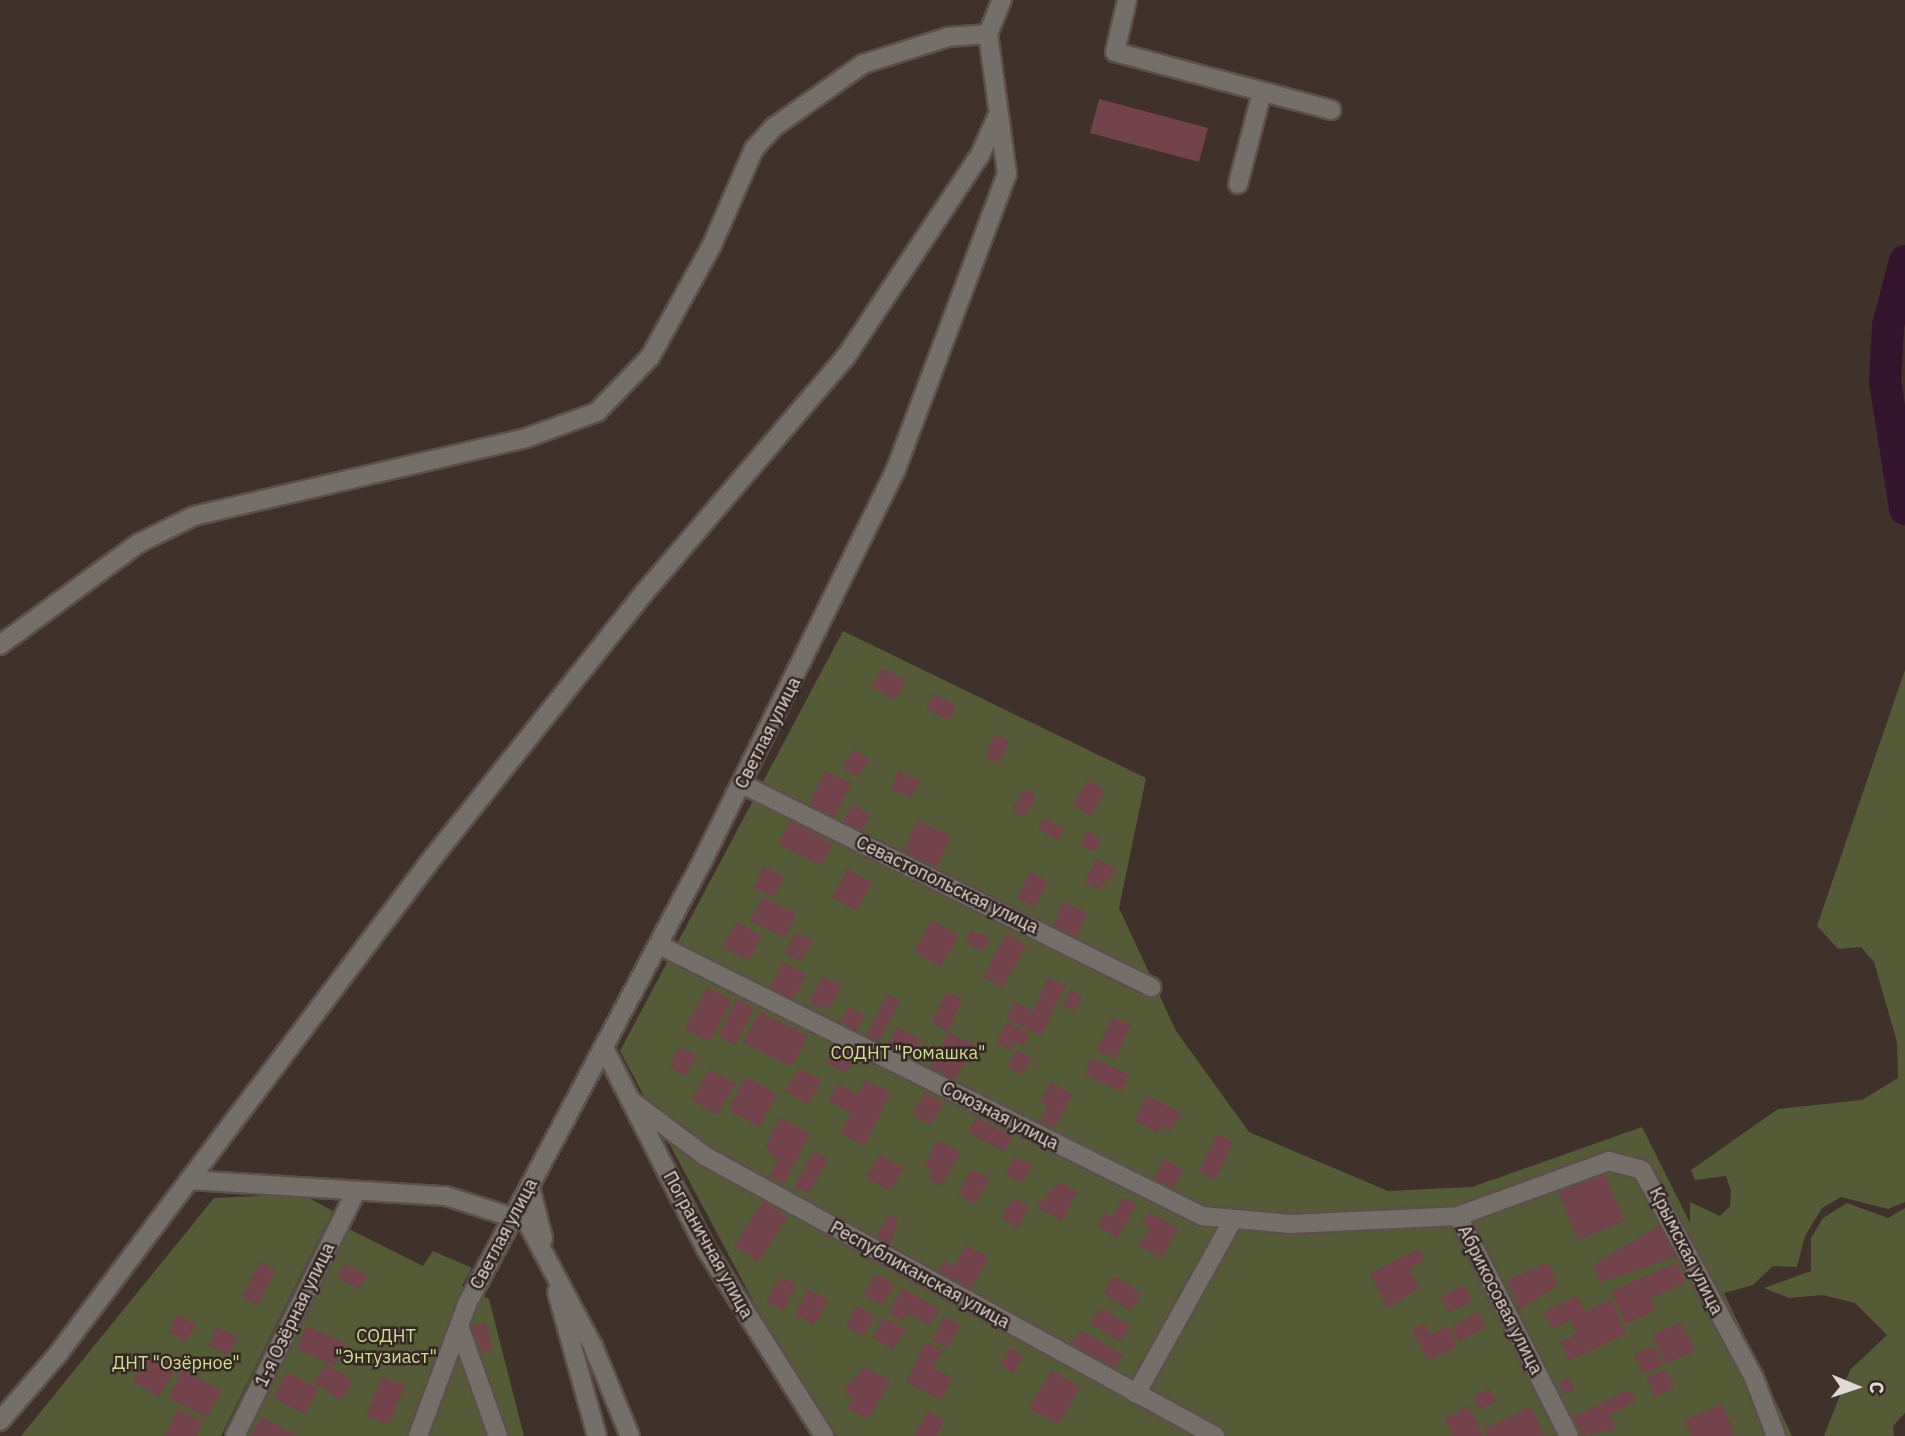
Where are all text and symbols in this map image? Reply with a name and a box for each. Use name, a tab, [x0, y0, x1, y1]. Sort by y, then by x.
street label: Светлая улица	[731, 674, 805, 792]
street label: Севастопольская улица	[852, 831, 1042, 939]
park label: СОДНТ "Ромашка"	[831, 1042, 985, 1064]
street label: Союзная улица	[938, 1077, 1062, 1155]
street label: Пограничная улица	[659, 1168, 757, 1322]
street label: Светлая улица	[466, 1175, 542, 1293]
street label: Крымская улица	[1645, 1184, 1727, 1318]
street label: Республиканская улица	[827, 1217, 1013, 1333]
street label: Абрикосовая улица	[1453, 1222, 1547, 1378]
street label: 1-я Озёрная улица	[251, 1239, 339, 1391]
park label: СОДНТ "Энтузиаст"	[335, 1326, 437, 1368]
park label: ДНТ "Озёрное"	[112, 1352, 240, 1374]
north arrow	[1821, 1352, 1891, 1422]
text: С	[1865, 1381, 1889, 1394]

